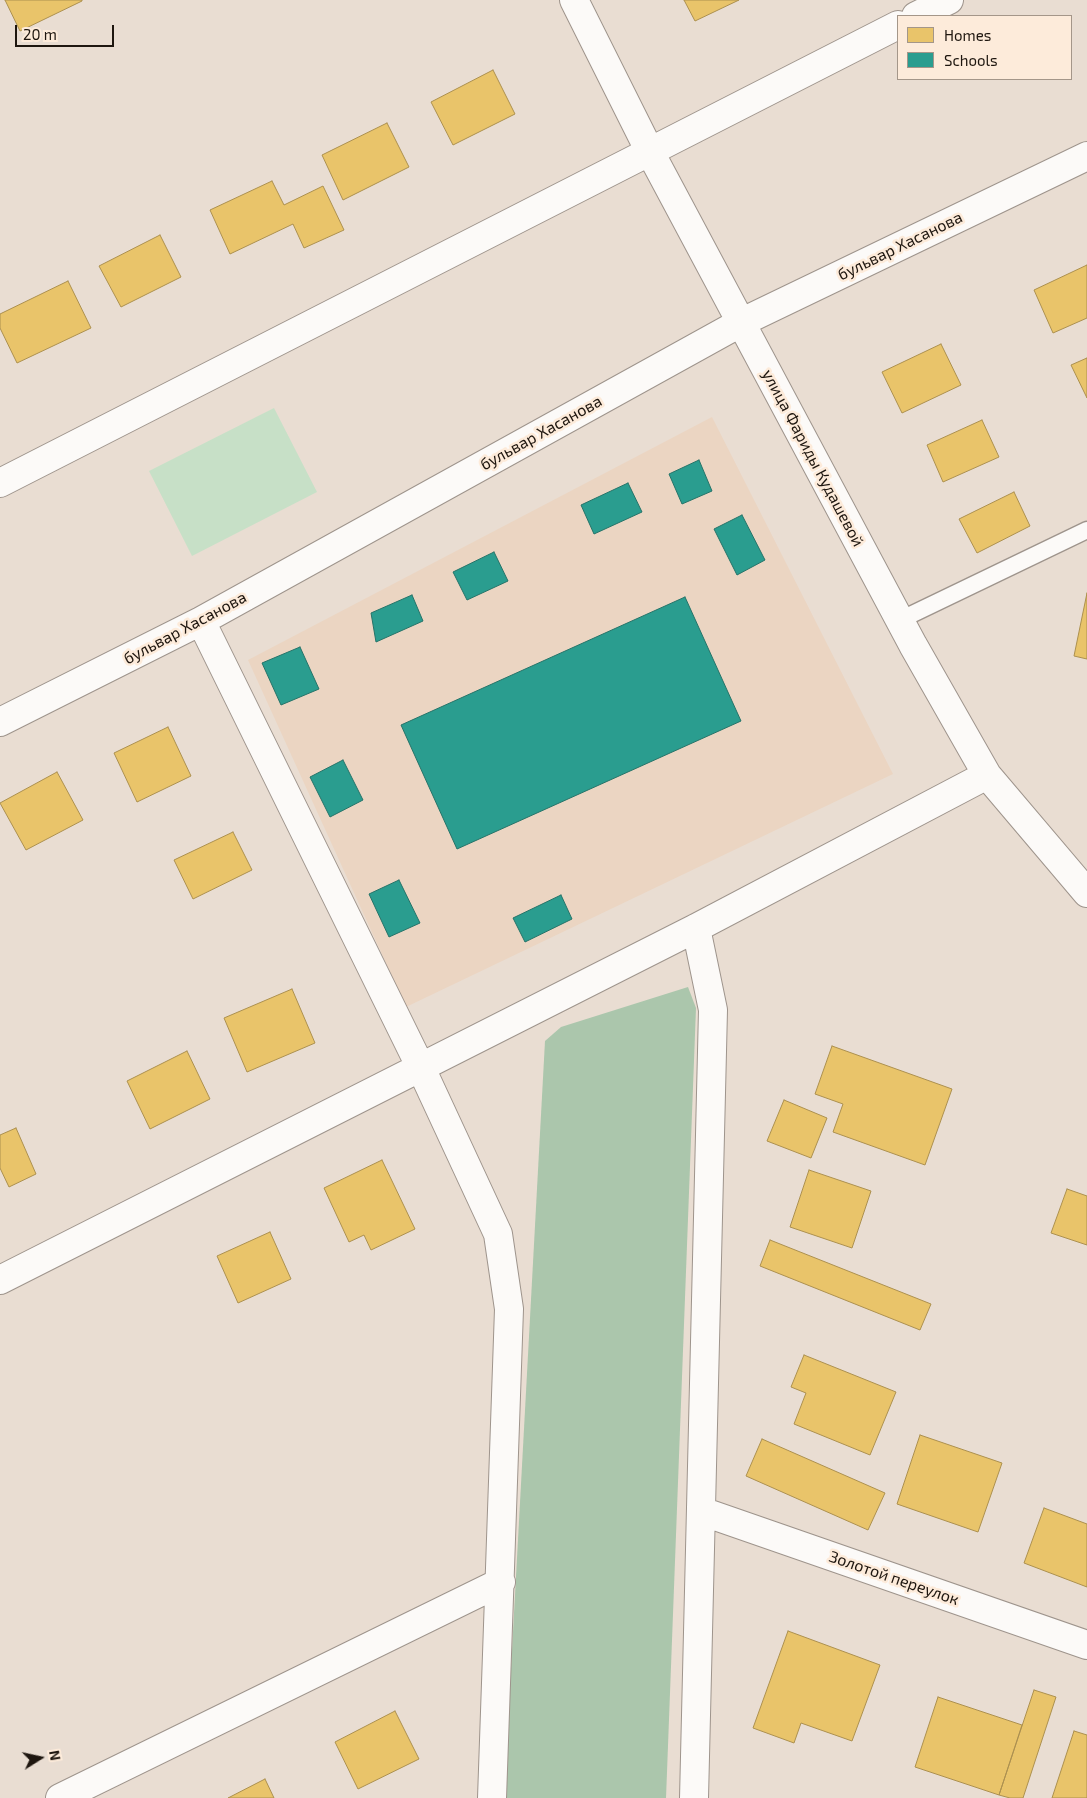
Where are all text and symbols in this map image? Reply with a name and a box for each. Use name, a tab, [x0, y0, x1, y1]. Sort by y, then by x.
scale bar	[18, 15, 116, 47]
legend	[897, 15, 1072, 80]
text: 20 m	[23, 25, 57, 43]
text: Homes	[944, 26, 991, 44]
text: Schools	[944, 51, 998, 69]
street label: бульвар Хасанова	[835, 207, 965, 285]
street label: улица Фариды Кудашевой	[758, 366, 868, 550]
street label: бульвар Хасанова	[477, 392, 605, 474]
street label: бульвар Хасанова	[120, 588, 250, 668]
street label: Золотой переулок	[827, 1547, 961, 1609]
north arrow	[15, 1733, 65, 1783]
text: N	[46, 1749, 65, 1762]

